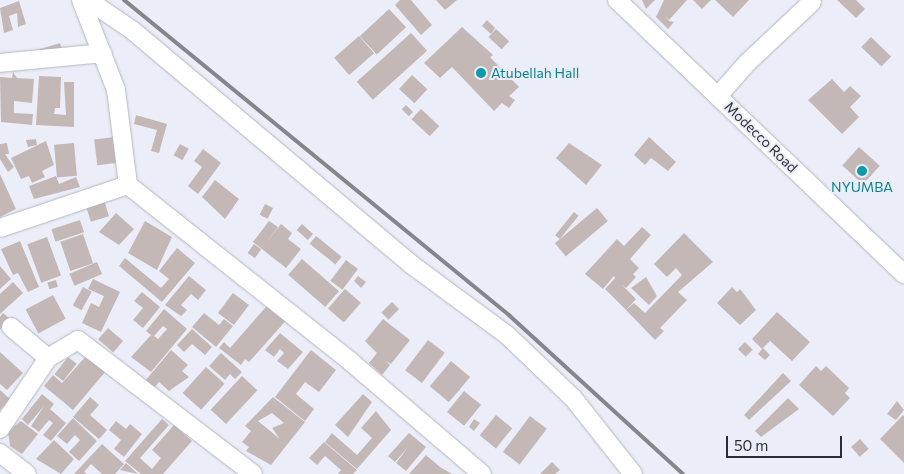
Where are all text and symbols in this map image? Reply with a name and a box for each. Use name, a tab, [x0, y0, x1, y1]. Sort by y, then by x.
place label: Atubellah Hall	[491, 65, 579, 81]
marker: Atubellah Hall	[475, 67, 487, 79]
street label: Modecco Road	[721, 98, 801, 176]
marker: NYUMBA	[856, 165, 868, 177]
place label: NYUMBA	[831, 179, 893, 195]
scale bar	[729, 426, 845, 458]
text: 50 m	[734, 436, 768, 454]

